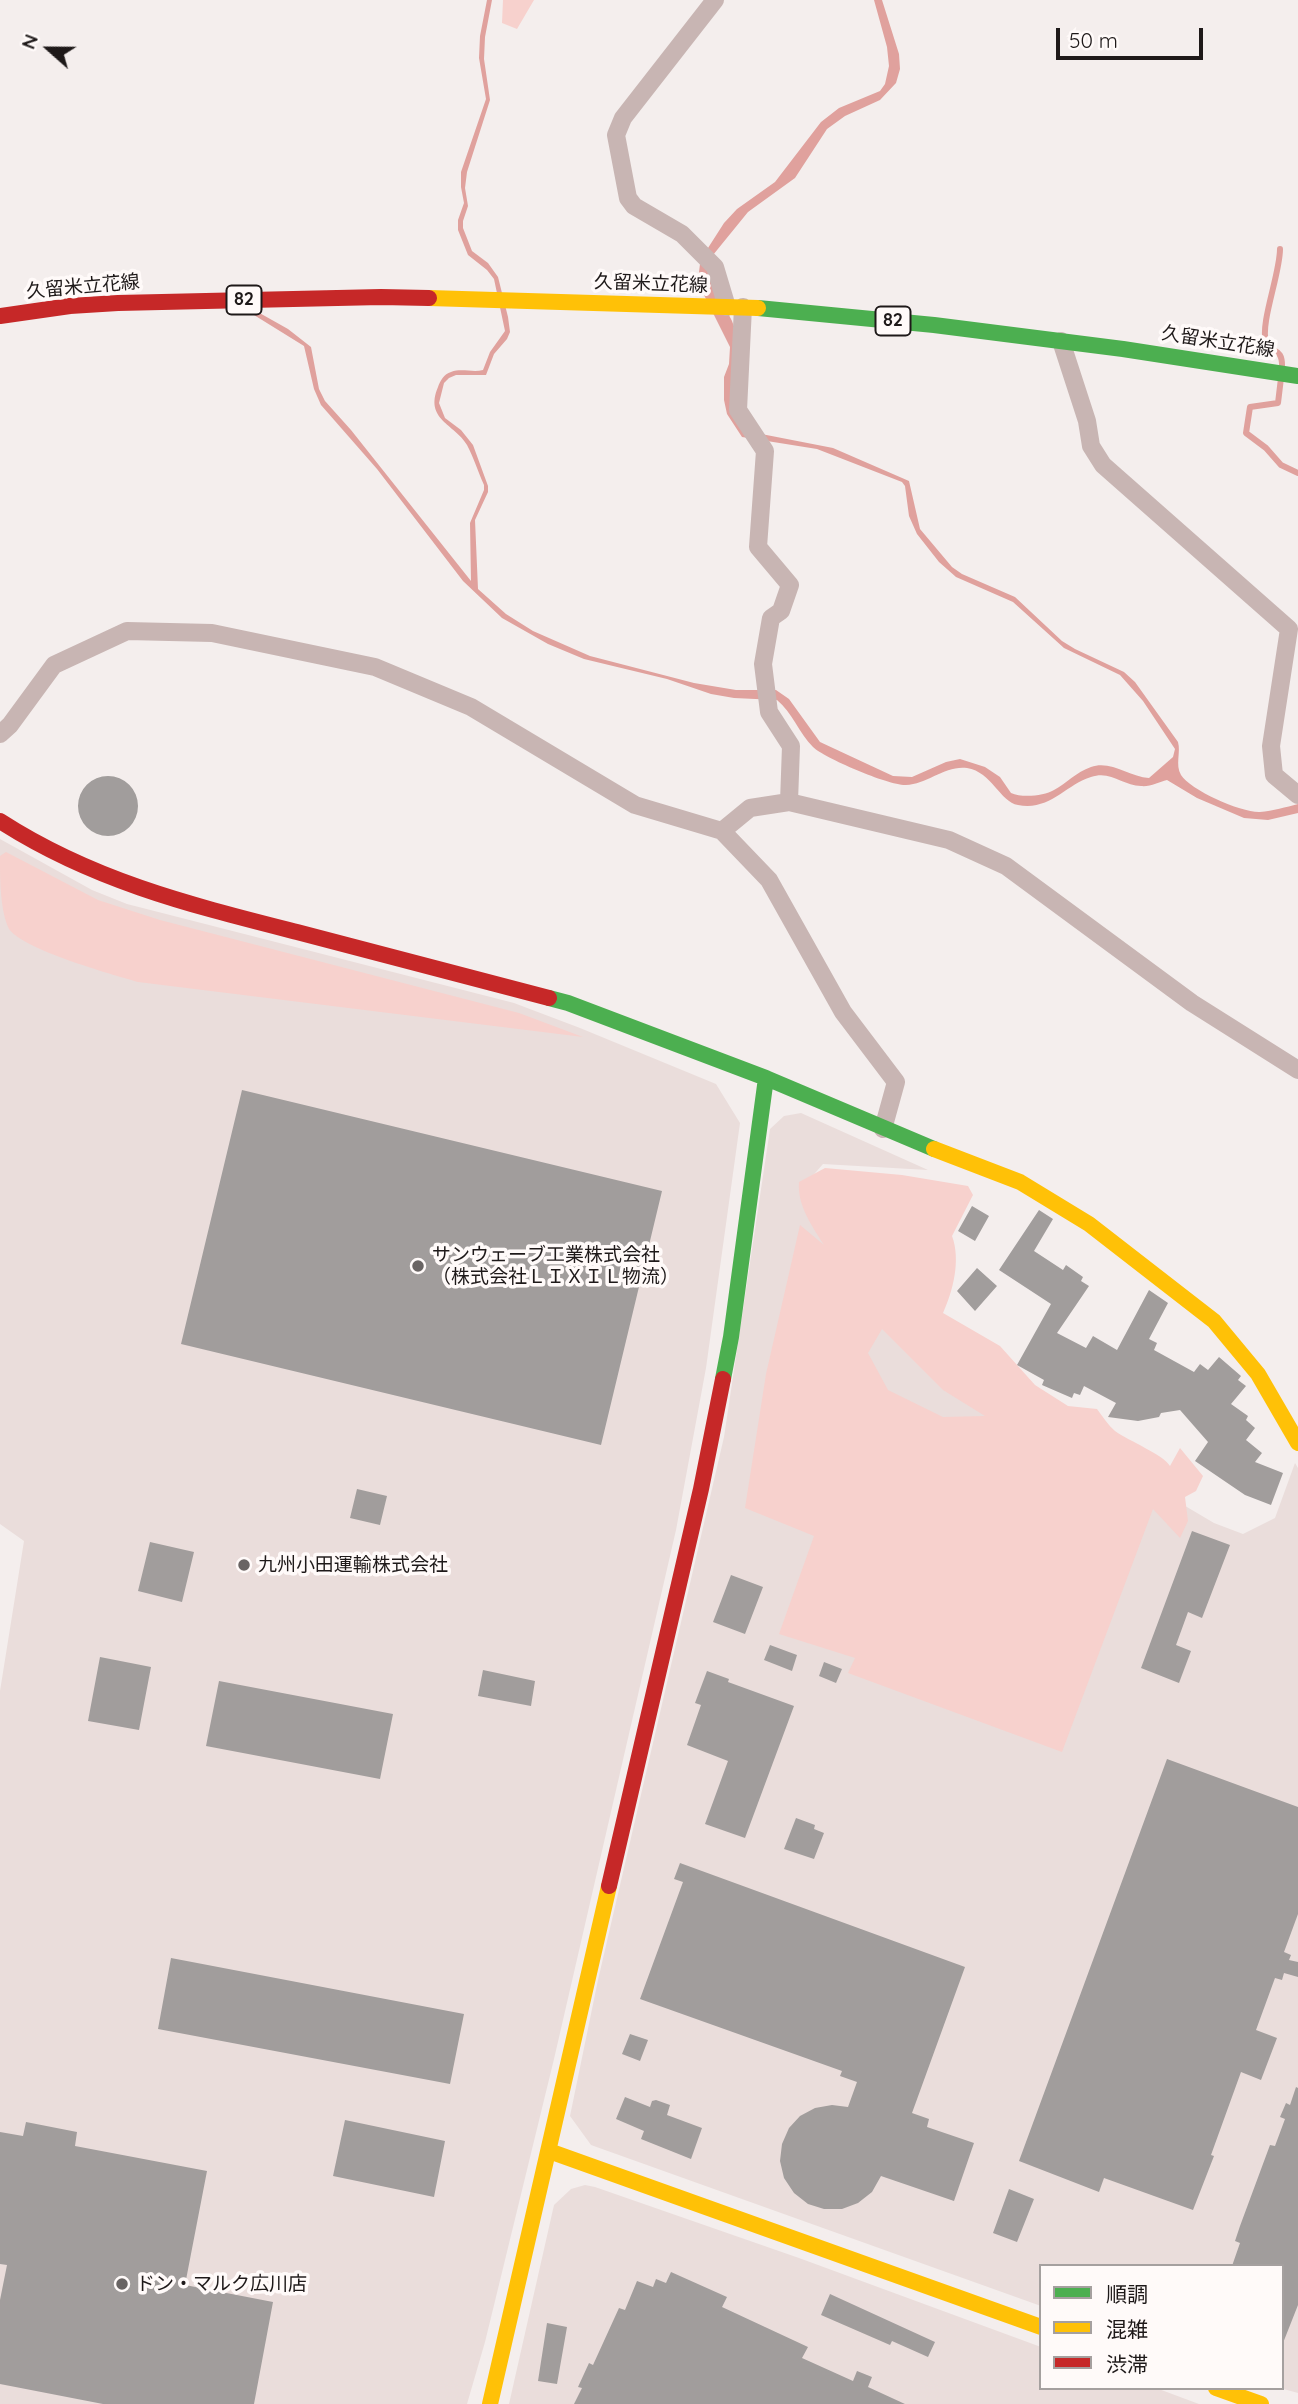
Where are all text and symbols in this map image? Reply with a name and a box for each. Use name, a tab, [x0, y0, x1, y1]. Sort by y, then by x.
north arrow	[14, 14, 84, 84]
scale bar	[1060, 14, 1207, 58]
text: 50 m	[1069, 27, 1118, 53]
text: N	[16, 31, 43, 52]
street label: 久留米立花線	[25, 271, 141, 303]
street label: 久留米立花線	[594, 271, 708, 297]
road number: 82	[226, 286, 262, 314]
road number: 82	[876, 306, 910, 335]
street label: 久留米立花線	[1160, 322, 1276, 362]
place label: サンウェーブ工業株式会社 （株式会社ＬＩＸＩＬ物流）	[432, 1244, 679, 1288]
marker: サンウェーブ工業株式会社 （株式会社ＬＩＸＩＬ物流）	[410, 1258, 426, 1274]
place label: 九州小田運輸株式会社	[258, 1554, 448, 1576]
marker: 九州小田運輸株式会社	[236, 1557, 252, 1573]
legend	[1039, 2264, 1284, 2390]
place label: ドン・マルク広川店	[136, 2273, 307, 2295]
marker: ドン・マルク広川店	[114, 2276, 130, 2292]
text: 順調	[1106, 2281, 1148, 2307]
text: 混雑	[1106, 2316, 1148, 2342]
text: 渋滞	[1106, 2351, 1148, 2377]

